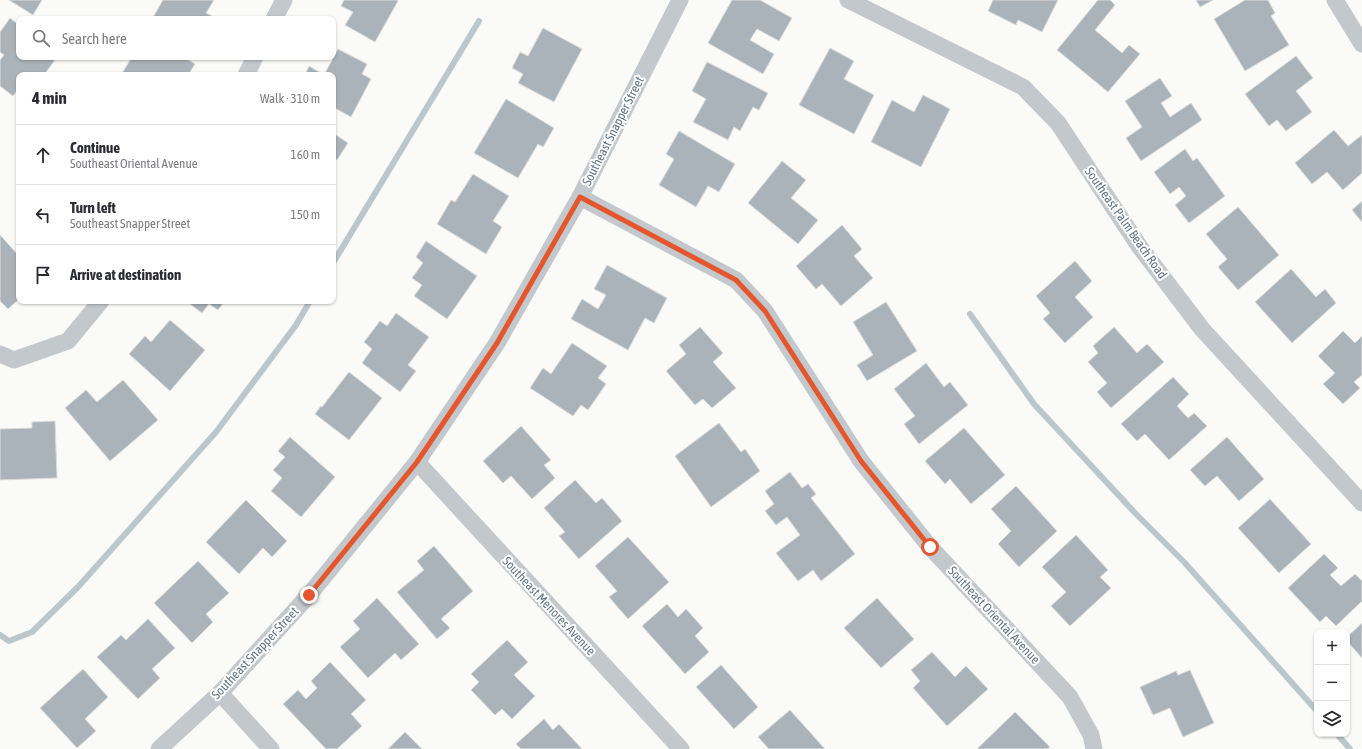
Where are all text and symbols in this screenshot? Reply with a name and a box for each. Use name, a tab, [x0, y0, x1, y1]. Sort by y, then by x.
search box	[16, 16, 336, 60]
icon: search	[30, 27, 52, 49]
text: Search here	[62, 30, 127, 47]
street label: Southeast Snapper Street	[579, 74, 647, 188]
text: 4 min	[32, 88, 67, 108]
text: Walk · 310 m	[260, 91, 320, 106]
text: Continue	[70, 139, 120, 156]
icon: ahead	[32, 144, 54, 166]
text: 160 m	[291, 147, 320, 162]
text: Southeast Oriental Avenue	[70, 156, 198, 171]
street label: Southeast Palm Beach Road	[1082, 164, 1170, 282]
text: Turn left	[70, 199, 116, 216]
icon: left	[32, 204, 54, 226]
text: 150 m	[291, 207, 320, 222]
text: Southeast Snapper Street	[70, 216, 190, 231]
icon: arrive	[32, 264, 54, 286]
text: Arrive at destination	[70, 266, 181, 283]
route start	[921, 538, 939, 556]
street label: Southeast Menores Avenue	[499, 554, 599, 658]
street label: Southeast Oriental Avenue	[945, 563, 1043, 667]
route end	[300, 586, 318, 604]
street label: Southeast Snapper Street	[209, 604, 302, 702]
map controls	[1314, 629, 1350, 737]
button: +	[1314, 629, 1350, 665]
button: −	[1314, 665, 1350, 701]
button: layers	[1314, 701, 1350, 737]

